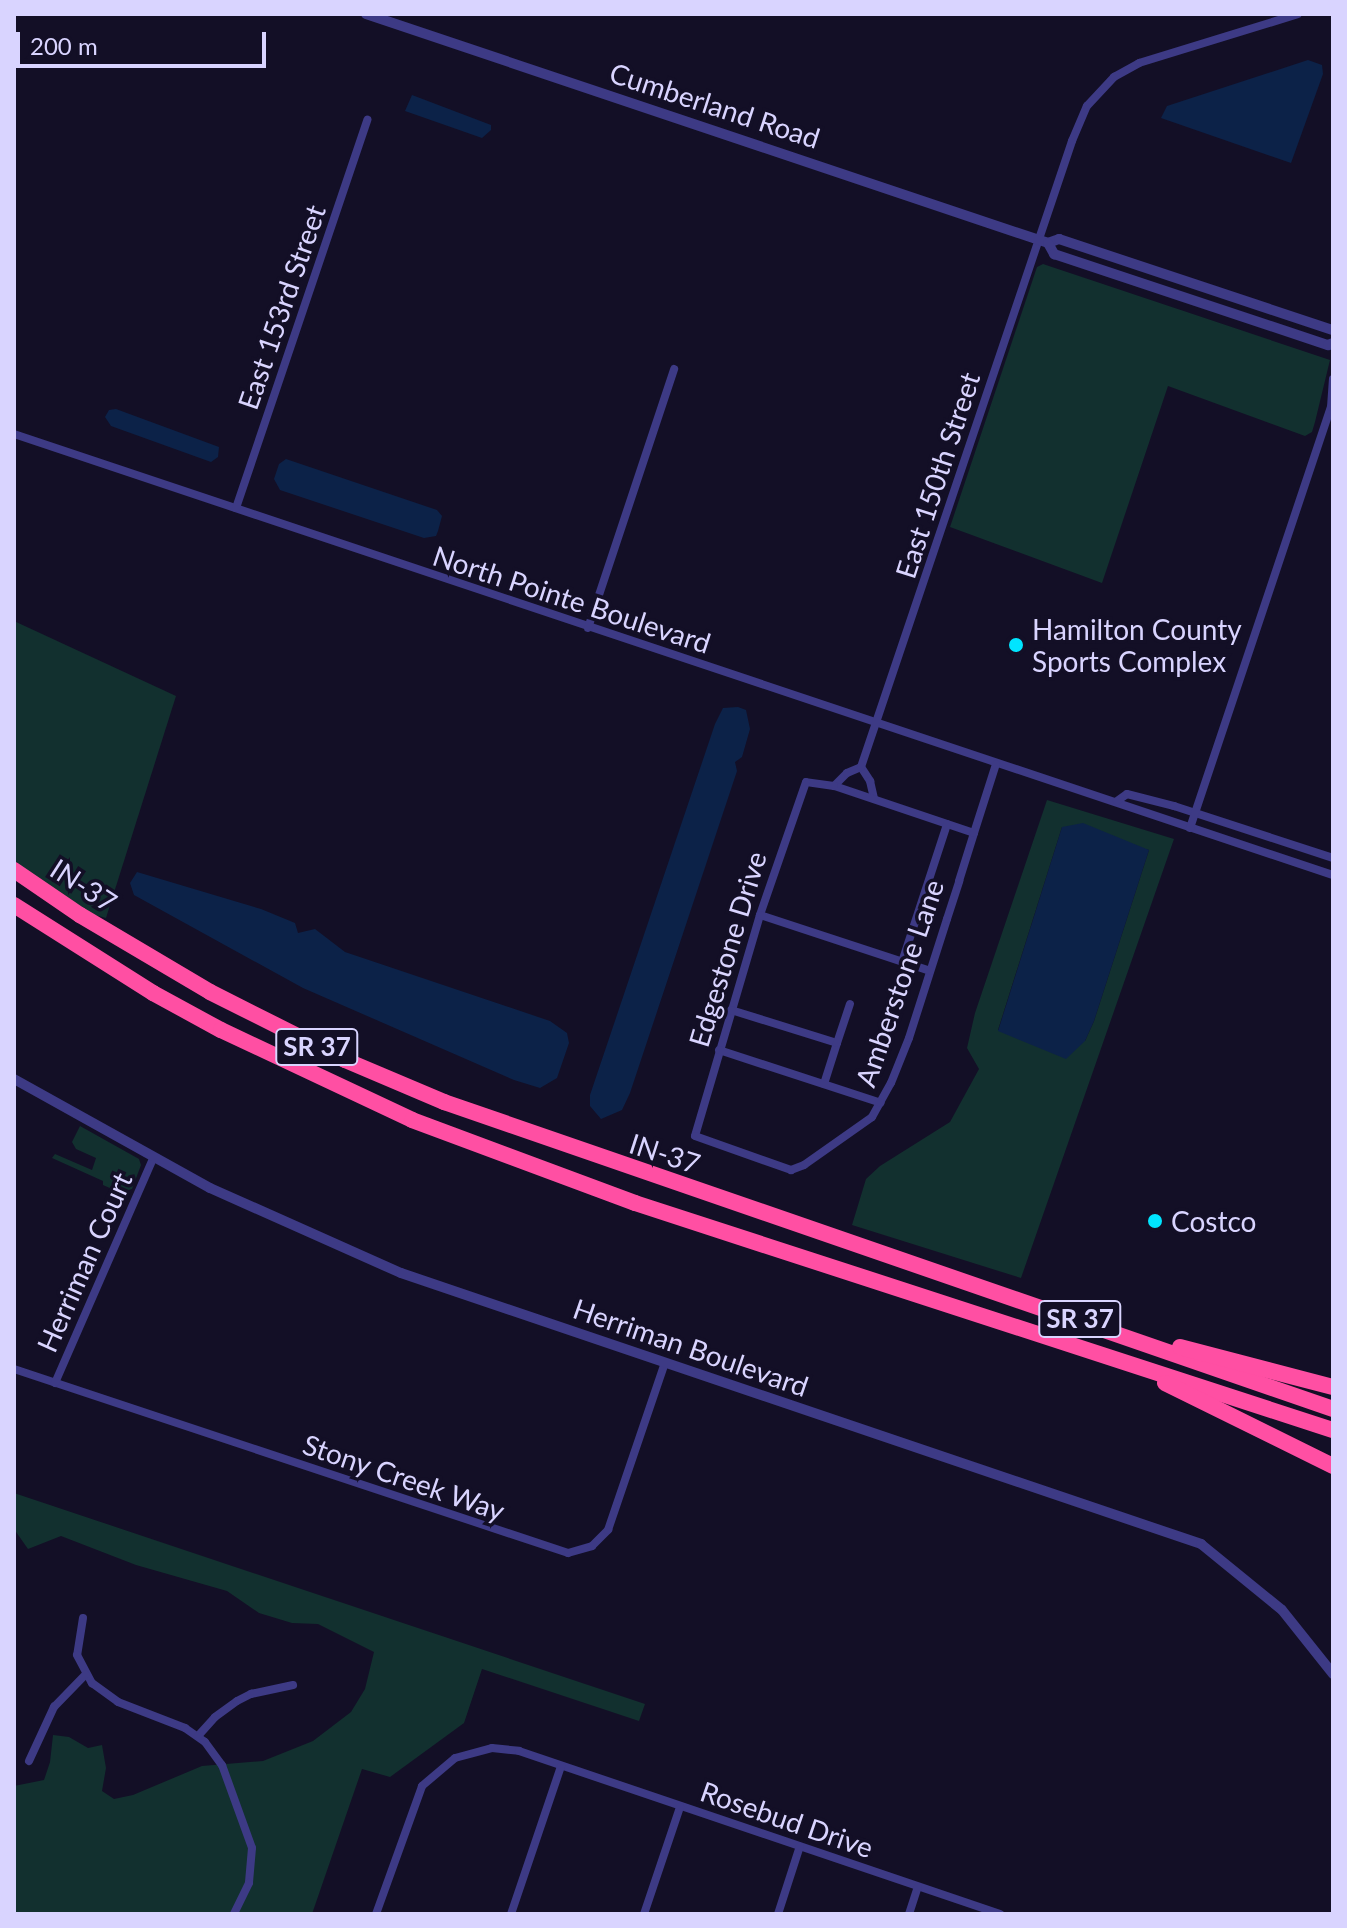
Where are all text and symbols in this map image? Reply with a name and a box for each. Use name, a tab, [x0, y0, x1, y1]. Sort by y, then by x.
scale bar	[20, 16, 270, 66]
text: 200 m	[30, 31, 98, 60]
street label: Cumberland Road	[606, 55, 824, 155]
street label: East 153rd Street	[230, 200, 332, 414]
street label: East 150th Street	[888, 368, 986, 582]
street label: North Pointe Boulevard	[429, 538, 715, 660]
place label: Hamilton County Sports Complex	[1032, 612, 1242, 678]
marker: Hamilton County Sports Complex	[1007, 636, 1025, 654]
street label: Edgestone Drive	[681, 847, 773, 1051]
street label: IN-37	[45, 851, 123, 919]
street label: Amberstone Lane	[848, 875, 950, 1091]
road number: SR 37	[275, 1025, 359, 1069]
street label: IN-37	[626, 1126, 704, 1180]
street label: Herriman Court	[29, 1167, 139, 1357]
place label: Costco	[1171, 1204, 1256, 1238]
marker: Costco	[1146, 1212, 1164, 1230]
street label: Herriman Boulevard	[569, 1291, 813, 1403]
road number: SR 37	[1038, 1297, 1122, 1341]
street label: Stony Creek Way	[298, 1427, 510, 1527]
street label: Rosebud Drive	[696, 1774, 878, 1864]

